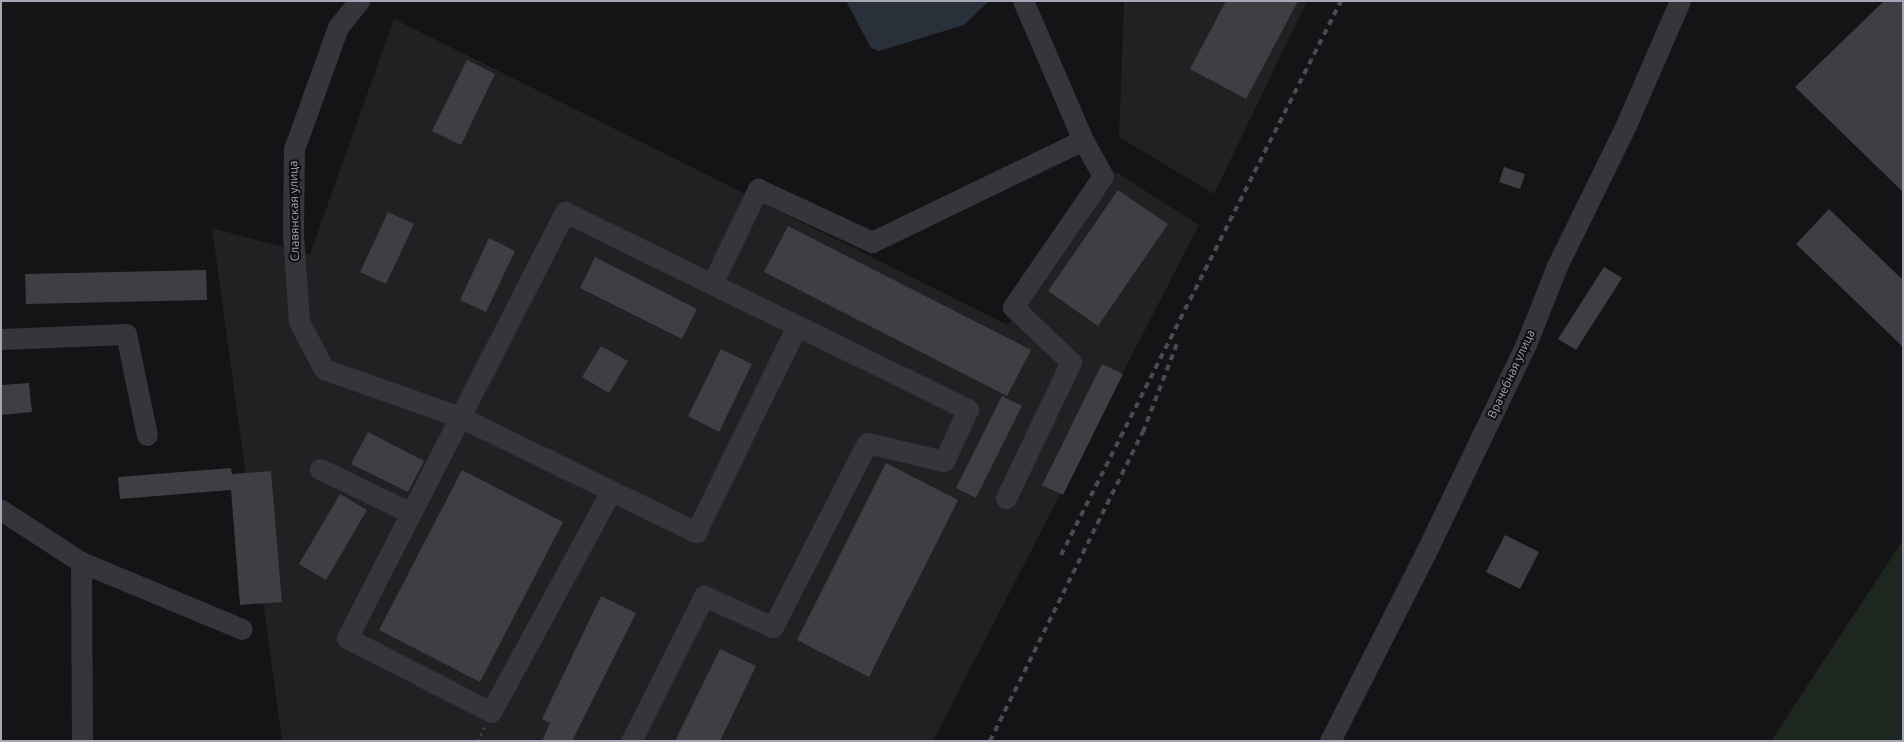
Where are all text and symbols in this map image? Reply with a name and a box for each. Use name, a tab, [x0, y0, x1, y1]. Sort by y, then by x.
street label: Славянская улица	[286, 160, 302, 262]
street label: Врачебная улица	[1484, 327, 1538, 421]

